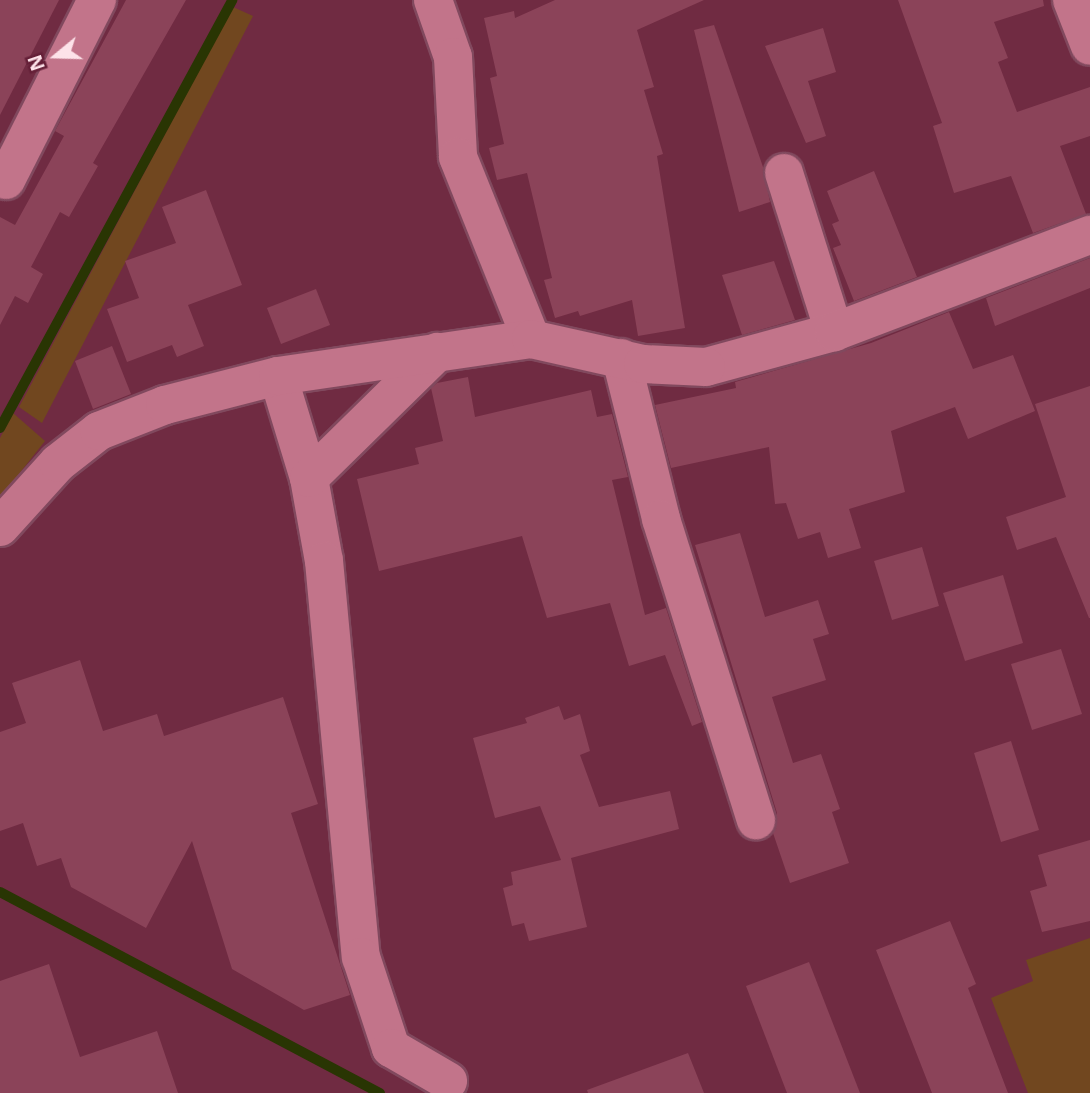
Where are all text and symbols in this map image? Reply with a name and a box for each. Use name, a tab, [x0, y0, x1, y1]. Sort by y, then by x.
north arrow	[21, 21, 91, 91]
text: N	[21, 51, 51, 74]

